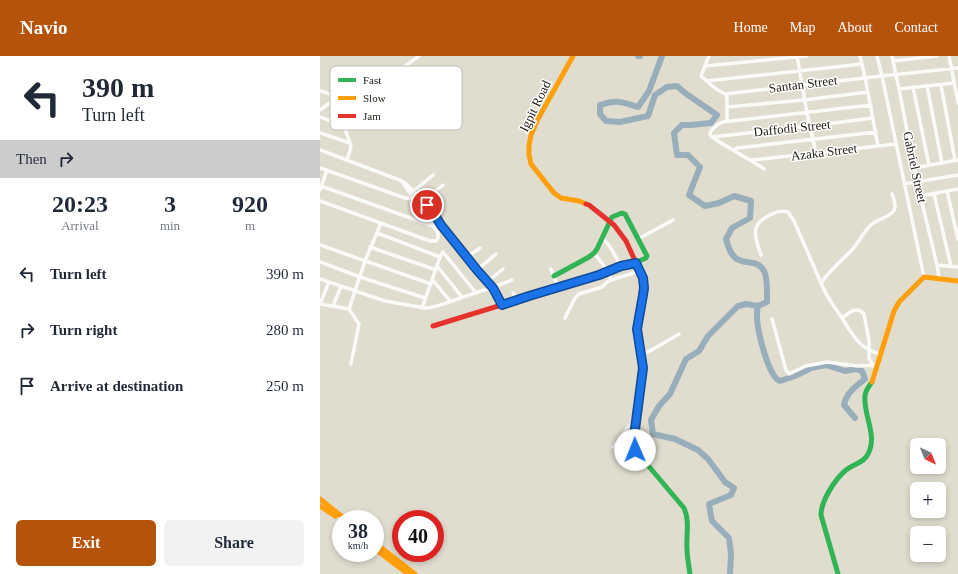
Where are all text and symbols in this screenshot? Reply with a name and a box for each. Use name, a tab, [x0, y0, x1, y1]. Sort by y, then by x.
text: Navio	[20, 17, 68, 38]
text: Home	[734, 20, 768, 35]
text: Map	[790, 20, 815, 35]
text: About	[837, 20, 872, 35]
text: Contact	[894, 20, 938, 35]
legend	[330, 66, 462, 130]
icon: left	[16, 72, 68, 124]
text: 390 m	[82, 72, 154, 103]
street label: Santan Street	[768, 72, 839, 96]
text: Fast	[363, 74, 381, 86]
street label: Igpit Road	[516, 77, 554, 134]
text: Slow	[363, 92, 386, 104]
text: Turn left	[82, 105, 145, 125]
text: Jam	[363, 110, 381, 122]
street label: Daffodil Street	[753, 116, 832, 140]
street label: Gabriel Street	[900, 130, 930, 204]
street label: Azaka Street	[790, 140, 858, 164]
icon: right	[55, 148, 77, 170]
text: Then	[16, 151, 47, 167]
pin	[410, 188, 444, 222]
text: 20:23	[52, 191, 108, 217]
text: 3	[164, 191, 176, 217]
text: 920	[232, 191, 268, 217]
icon: arrive	[416, 194, 438, 216]
text: Arrival	[61, 218, 99, 233]
text: min	[160, 218, 180, 233]
text: m	[245, 218, 255, 233]
icon: left	[16, 263, 38, 285]
text: Turn left	[50, 266, 107, 282]
text: 390 m	[266, 266, 304, 282]
icon: right	[16, 319, 38, 341]
text: Turn right	[50, 322, 117, 338]
text: 280 m	[266, 322, 304, 338]
icon: arrive	[16, 375, 38, 397]
text: Arrive at destination	[50, 378, 183, 394]
text: 250 m	[266, 378, 304, 394]
position arrow	[614, 429, 656, 471]
north arrow	[910, 438, 946, 474]
map controls	[910, 438, 946, 562]
button: +	[910, 482, 946, 518]
speed limit sign: 40	[392, 510, 444, 562]
button: Exit	[16, 520, 156, 566]
button: Share	[164, 520, 304, 566]
text: 38	[348, 520, 368, 542]
button: −	[910, 526, 946, 562]
text: km/h	[348, 540, 368, 551]

